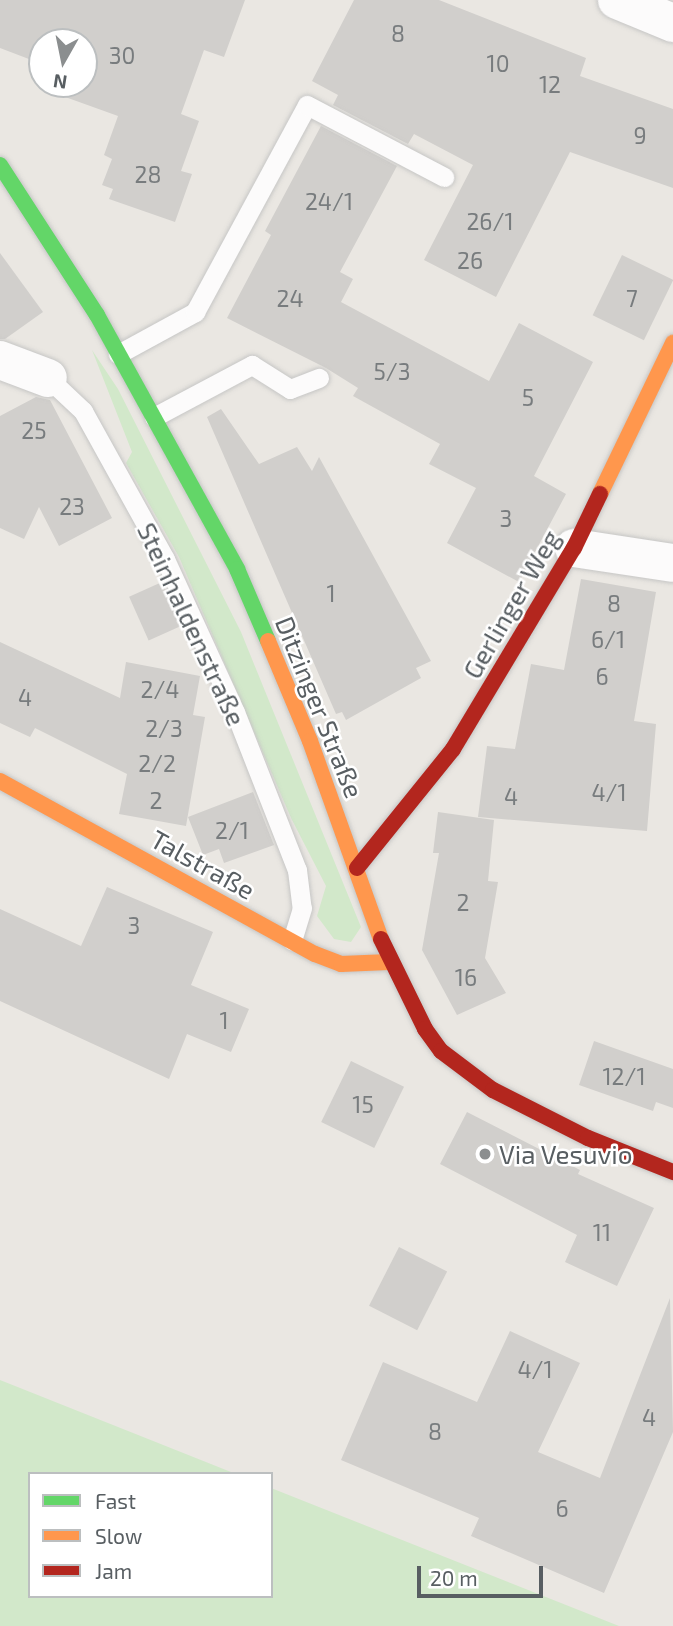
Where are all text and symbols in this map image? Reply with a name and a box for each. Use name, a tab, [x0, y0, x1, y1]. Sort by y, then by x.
house number: 8	[391, 19, 405, 47]
north arrow	[28, 28, 98, 98]
house number: 30	[109, 41, 135, 69]
house number: 10	[486, 49, 510, 77]
text: N	[51, 70, 69, 95]
house number: 12	[539, 70, 561, 98]
house number: 9	[633, 121, 647, 149]
house number: 28	[135, 160, 161, 188]
house number: 24/1	[305, 187, 353, 215]
house number: 26/1	[466, 207, 514, 235]
house number: 26	[457, 246, 483, 274]
house number: 24	[276, 284, 304, 312]
house number: 7	[626, 284, 638, 312]
house number: 5/3	[373, 357, 411, 385]
house number: 5	[522, 383, 534, 411]
house number: 25	[21, 416, 47, 444]
house number: 23	[59, 492, 85, 520]
house number: 3	[500, 504, 512, 532]
street label: Steinhaldenstraße	[131, 518, 253, 730]
street label: Gerlinger Weg	[456, 524, 566, 684]
house number: 1	[326, 579, 336, 607]
house number: 8	[607, 589, 621, 617]
street label: Ditzinger Straße	[269, 611, 371, 803]
house number: 6/1	[591, 625, 625, 653]
house number: 6	[595, 662, 609, 690]
house number: 2/4	[141, 675, 179, 703]
house number: 4	[18, 683, 32, 711]
house number: 2/3	[145, 714, 183, 742]
house number: 2/2	[138, 749, 176, 777]
house number: 4/1	[591, 778, 627, 806]
house number: 4	[504, 782, 518, 810]
house number: 2	[150, 786, 162, 814]
house number: 2/1	[215, 816, 249, 844]
street label: Talstraße	[146, 823, 260, 905]
house number: 2	[457, 888, 469, 916]
house number: 3	[128, 911, 140, 939]
house number: 16	[455, 963, 477, 991]
house number: 1	[219, 1006, 229, 1034]
house number: 12/1	[602, 1062, 646, 1090]
house number: 15	[352, 1090, 374, 1118]
place label: Via Vesuvio	[499, 1138, 633, 1170]
marker: Via Vesuvio	[477, 1146, 493, 1162]
house number: 11	[593, 1218, 611, 1246]
house number: 4/1	[517, 1355, 553, 1383]
house number: 4	[642, 1403, 656, 1431]
house number: 8	[428, 1417, 442, 1445]
legend	[28, 1472, 273, 1598]
text: Fast	[95, 1488, 136, 1513]
house number: 6	[555, 1494, 569, 1522]
text: Slow	[95, 1523, 142, 1548]
scale bar	[421, 1552, 547, 1596]
text: Jam	[95, 1558, 132, 1583]
text: 20 m	[430, 1565, 478, 1590]

